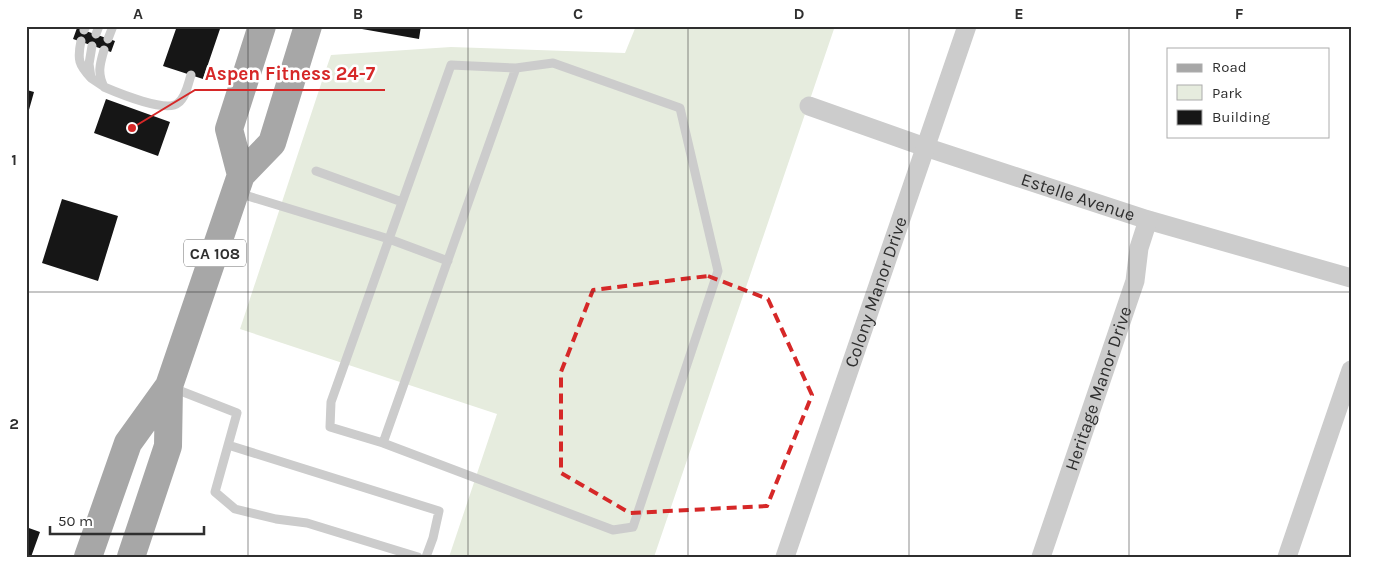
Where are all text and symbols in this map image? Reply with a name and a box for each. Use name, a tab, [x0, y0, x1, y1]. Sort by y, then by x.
text: A	[133, 4, 143, 23]
text: B	[353, 4, 363, 23]
text: C	[573, 4, 583, 23]
text: D	[794, 4, 805, 23]
text: E	[1014, 4, 1024, 23]
text: F	[1235, 4, 1244, 23]
legend	[1167, 48, 1330, 138]
callout: Aspen Fitness 24-7	[195, 56, 385, 90]
text: Road	[1212, 58, 1247, 76]
text: Aspen Fitness 24-7	[205, 63, 376, 85]
text: Park	[1212, 84, 1242, 102]
text: Building	[1212, 108, 1270, 126]
text: 1	[11, 150, 17, 169]
street label: Estelle Avenue	[1018, 168, 1138, 226]
street label: Colony Manor Drive	[840, 214, 912, 370]
road number: CA 108	[184, 240, 246, 266]
street label: Heritage Manor Drive	[1060, 303, 1137, 474]
text: 2	[9, 414, 19, 433]
scale bar	[50, 503, 204, 535]
text: 50 m	[58, 512, 93, 530]

